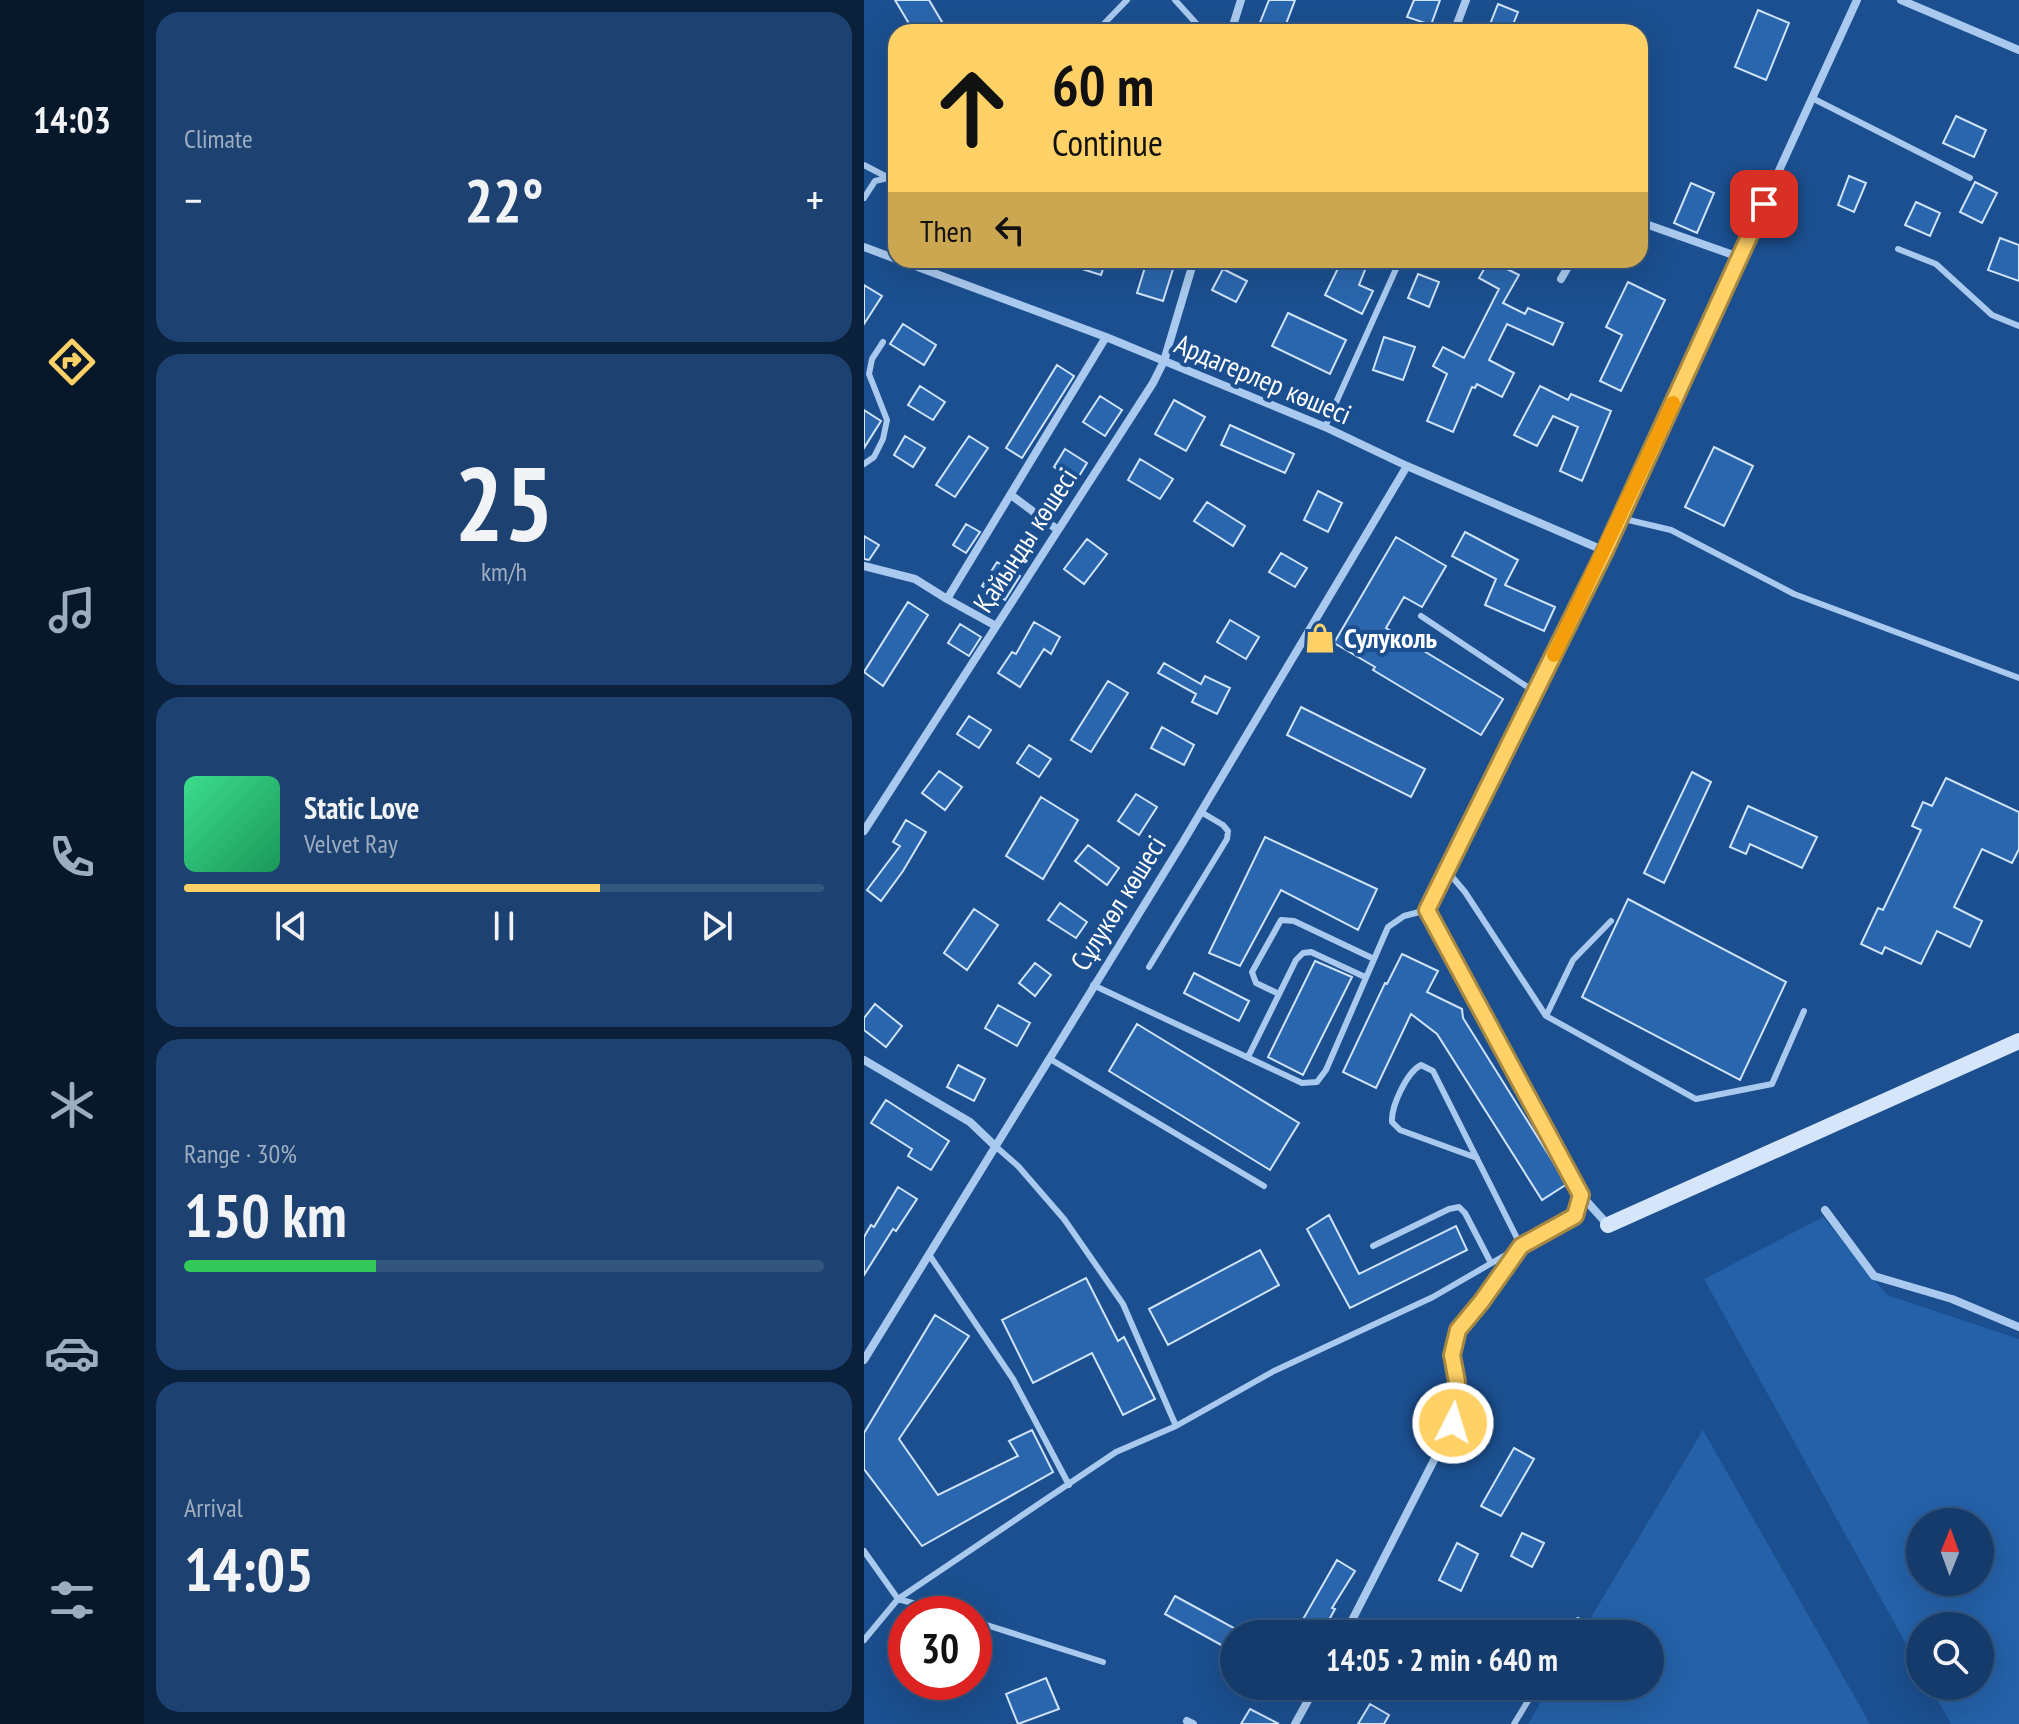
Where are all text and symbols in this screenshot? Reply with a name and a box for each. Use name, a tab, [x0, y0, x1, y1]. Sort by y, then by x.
text: 60 m	[1052, 49, 1154, 121]
icon: ahead	[920, 56, 1024, 160]
text: 14:03	[33, 96, 111, 143]
text: Continue	[1052, 119, 1163, 166]
text: Climate	[184, 122, 253, 155]
text: 22°	[464, 161, 544, 239]
pin	[1730, 170, 1798, 238]
text: −	[184, 171, 202, 228]
text: +	[806, 171, 824, 228]
icon: arrive	[1742, 182, 1786, 226]
icon: left	[988, 208, 1032, 252]
text: Then	[920, 211, 972, 250]
street label: Ардагерлер көшесі	[1169, 325, 1357, 432]
icon: directions	[44, 334, 100, 390]
text: 25	[454, 435, 554, 570]
street label: Қайыңды көшесі	[964, 460, 1085, 619]
text: km/h	[481, 555, 527, 588]
icon: music	[44, 582, 100, 638]
place label: Сулуколь	[1344, 619, 1438, 656]
shop icon: Сулуколь	[1303, 621, 1337, 655]
text: Static Love	[304, 788, 419, 827]
text: Velvet Ray	[304, 827, 398, 860]
street label: Сұлукөл көшесі	[1061, 828, 1174, 977]
icon: phone	[44, 829, 100, 885]
icon: previous	[269, 904, 313, 948]
icon: pause	[482, 904, 526, 948]
icon: next	[695, 904, 739, 948]
icon: climate	[44, 1077, 100, 1133]
text: Range · 30%	[184, 1137, 297, 1170]
text: 150 km	[184, 1176, 347, 1254]
icon: car	[44, 1325, 100, 1381]
position arrow	[1411, 1381, 1495, 1465]
text: Arrival	[184, 1491, 243, 1524]
north arrow	[1906, 1508, 1994, 1596]
map controls	[1906, 1508, 1994, 1700]
text: 14:05	[184, 1530, 314, 1608]
icon: filters	[44, 1572, 100, 1628]
speed limit sign: 30	[888, 1596, 992, 1700]
button: search	[1906, 1612, 1994, 1700]
text: 14:05 · 2 min · 640 m	[1326, 1640, 1558, 1679]

